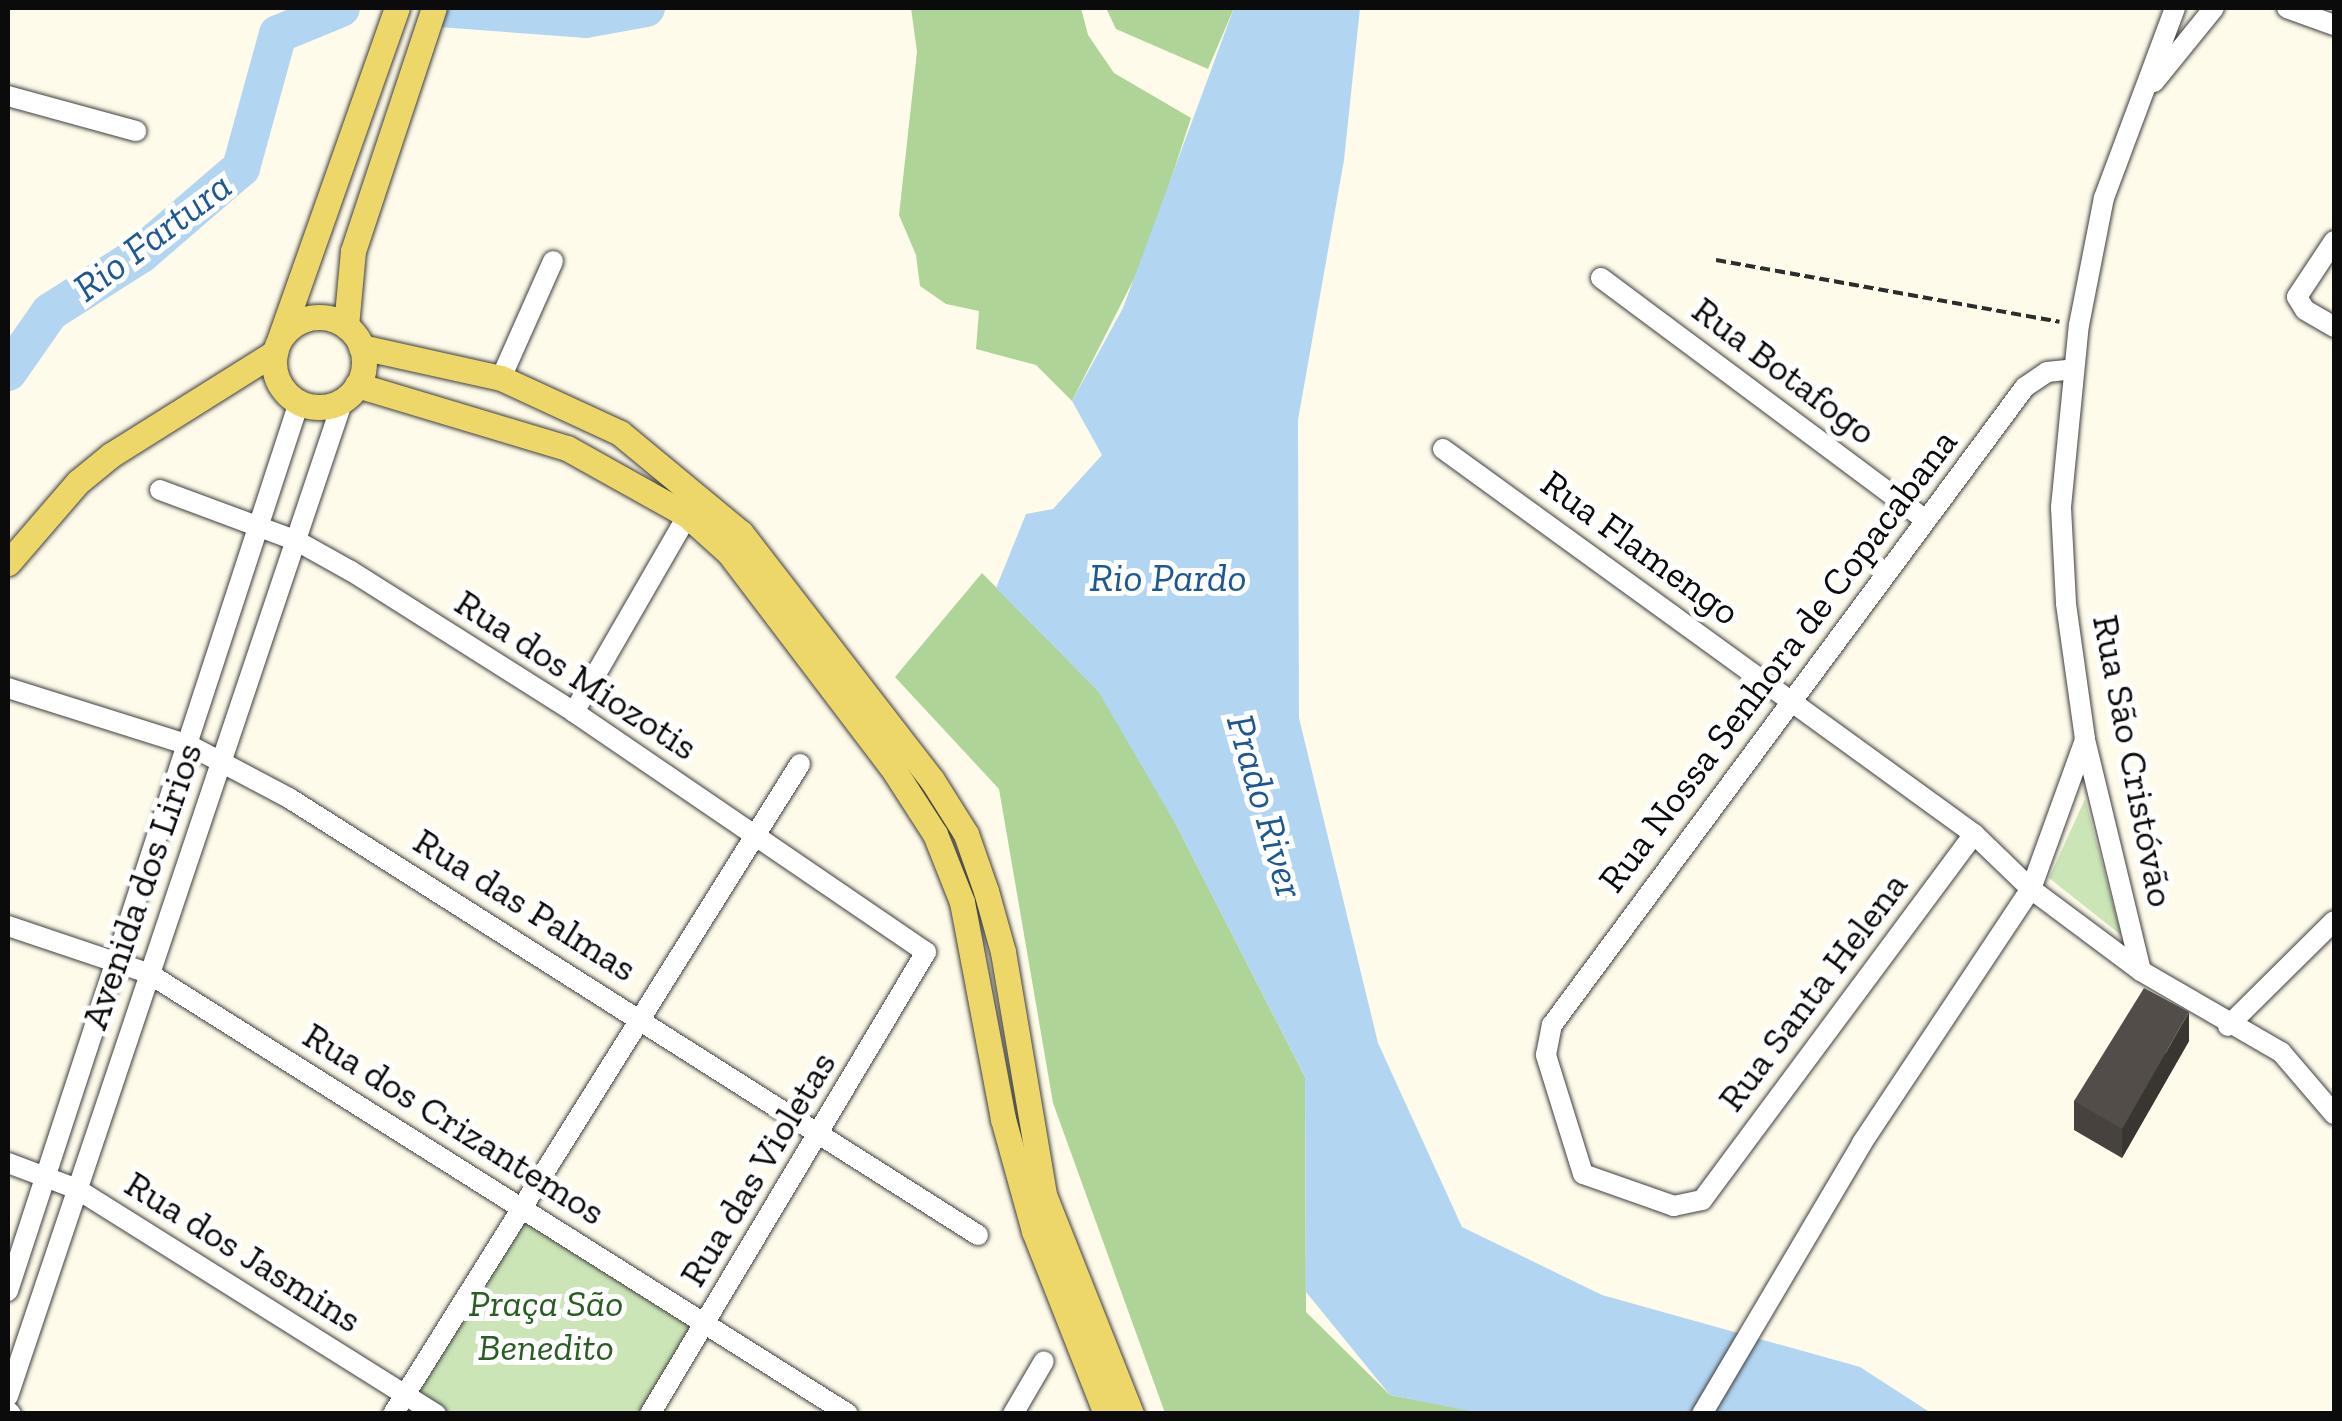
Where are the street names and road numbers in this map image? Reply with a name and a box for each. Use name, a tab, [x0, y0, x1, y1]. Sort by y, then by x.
street label: Rua Botafogo	[1683, 287, 1885, 455]
street label: Rua Nossa Senhora de Copacabana	[1589, 421, 1967, 901]
street label: Rua Flamengo	[1532, 461, 1748, 635]
street label: Rua dos Miozotis	[446, 580, 706, 770]
street label: Rua São Cristóvão	[2082, 611, 2184, 911]
street label: Avenida dos Lirios	[72, 737, 212, 1035]
street label: Rua das Palmas	[405, 818, 645, 992]
street label: Rua Santa Helena	[1708, 864, 1918, 1120]
street label: Rua dos Crizantemos	[295, 1013, 613, 1235]
street label: Rua das Violetas	[670, 1043, 846, 1295]
street label: Rua dos Jasmins	[116, 1161, 370, 1343]

